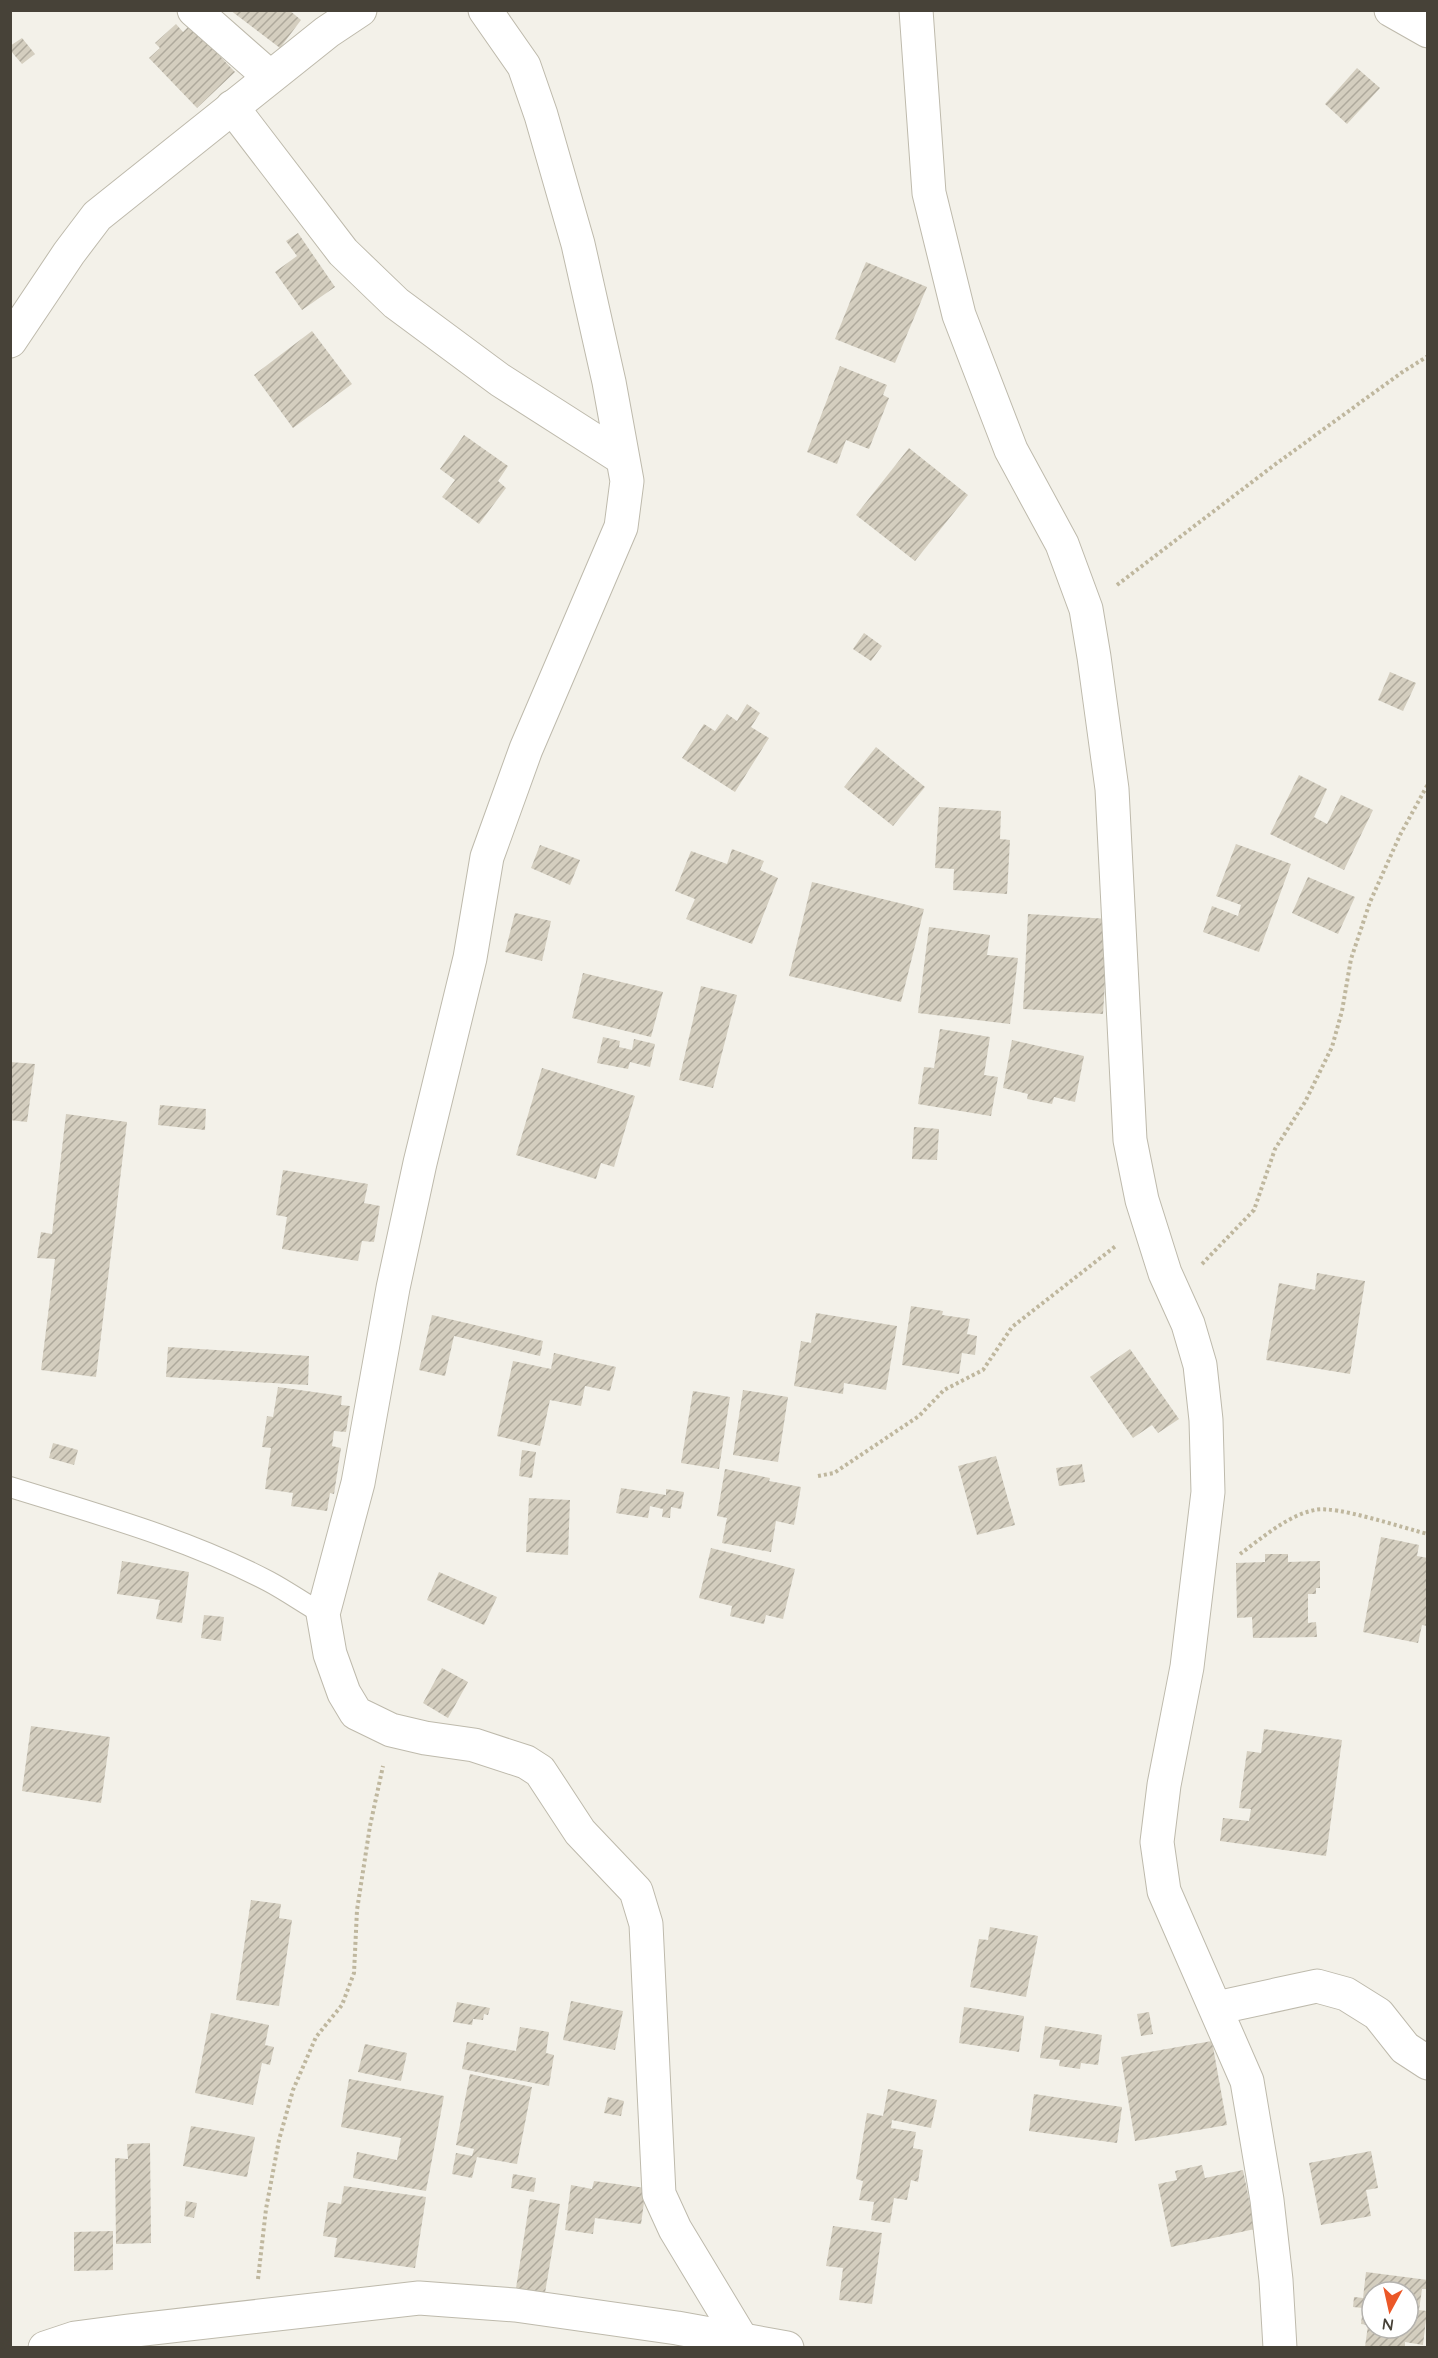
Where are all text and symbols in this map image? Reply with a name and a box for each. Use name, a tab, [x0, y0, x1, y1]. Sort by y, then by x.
north arrow	[1360, 2280, 1420, 2340]
text: N	[1381, 2314, 1395, 2336]

